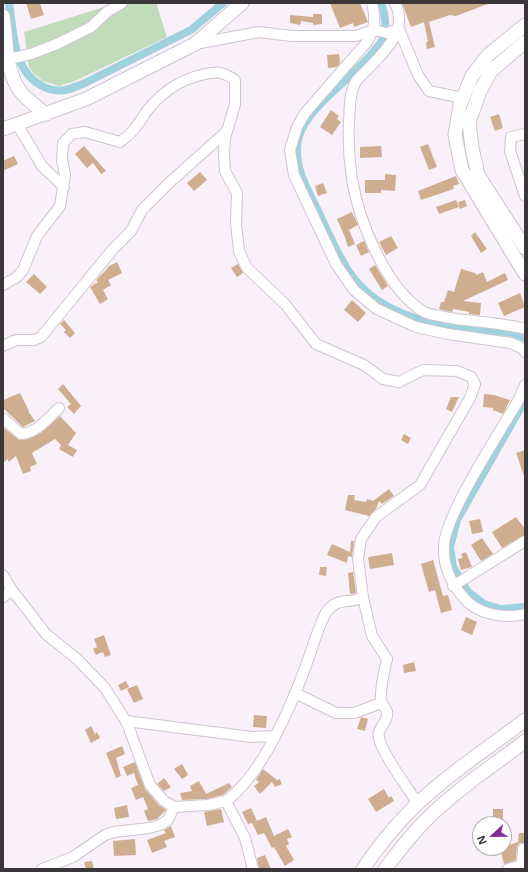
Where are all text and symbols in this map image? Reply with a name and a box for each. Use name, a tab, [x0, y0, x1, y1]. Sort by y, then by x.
north arrow	[472, 816, 512, 856]
text: N	[473, 833, 490, 847]

